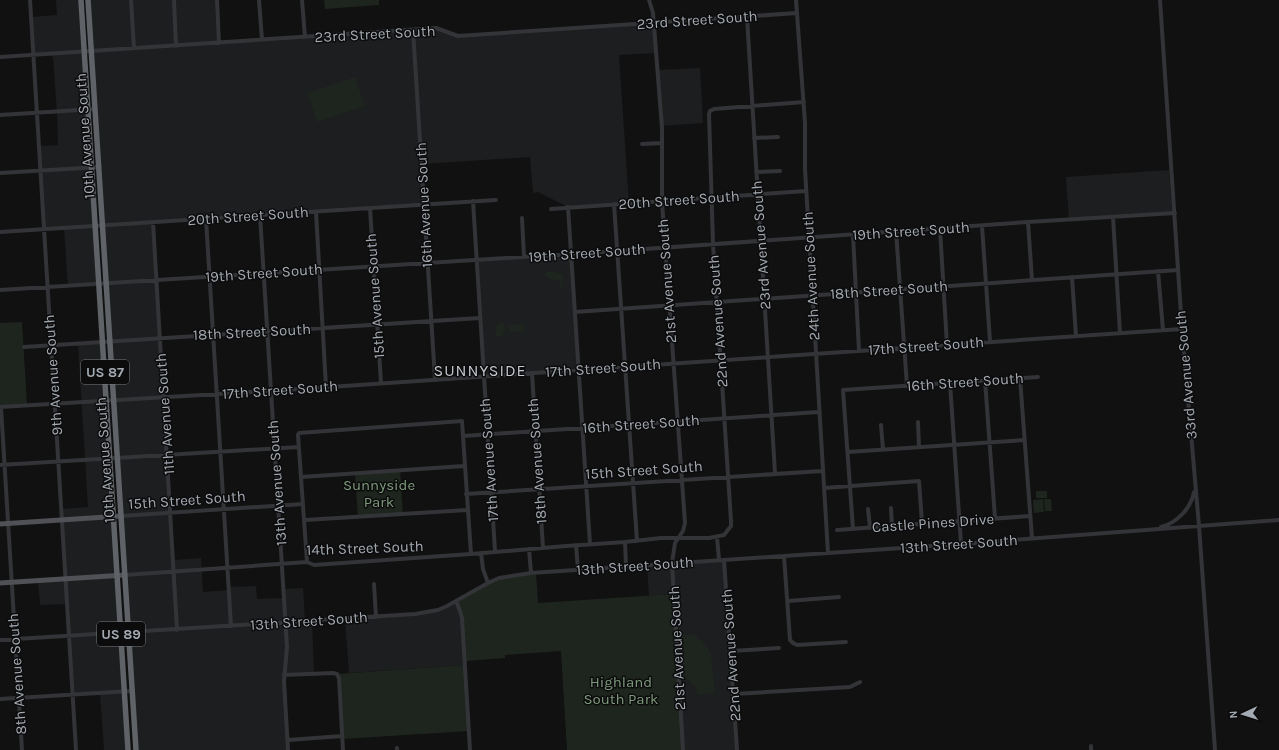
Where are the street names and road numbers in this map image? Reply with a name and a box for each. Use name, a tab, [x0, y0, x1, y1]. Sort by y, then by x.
street label: 23rd Street South	[636, 7, 758, 33]
street label: 23rd Street South	[314, 22, 436, 46]
street label: 10th Avenue South	[72, 72, 98, 200]
street label: 16th Avenue South	[412, 142, 436, 268]
street label: 23rd Avenue South	[748, 180, 774, 310]
street label: 20th Street South	[618, 187, 740, 213]
street label: 20th Street South	[187, 203, 309, 229]
street label: 24th Avenue South	[799, 211, 823, 341]
street label: 21st Avenue South	[654, 218, 680, 344]
street label: 19th Street South	[852, 218, 970, 244]
street label: 15th Avenue South	[362, 233, 388, 359]
street label: 19th Street South	[528, 240, 646, 266]
street label: 22nd Avenue South	[704, 254, 732, 388]
street label: 19th Street South	[205, 260, 323, 286]
street label: 18th Street South	[829, 277, 949, 303]
street label: 33rd Avenue South	[1171, 310, 1201, 440]
street label: 9th Avenue South	[40, 314, 66, 436]
street label: 18th Street South	[193, 320, 311, 344]
street label: 17th Street South	[867, 333, 985, 359]
street label: 11th Avenue South	[152, 352, 178, 476]
street label: 17th Street South	[544, 355, 662, 381]
road number: US 87	[81, 360, 129, 384]
street label: 16th Street South	[906, 369, 1024, 395]
street label: 17th Street South	[221, 377, 339, 403]
street label: 10th Avenue South	[92, 396, 118, 524]
street label: 17th Avenue South	[476, 397, 502, 523]
street label: 18th Avenue South	[524, 397, 550, 525]
street label: 16th Street South	[582, 411, 700, 437]
street label: 13th Avenue South	[264, 420, 290, 546]
street label: 15th Street South	[585, 457, 703, 483]
street label: 15th Street South	[128, 487, 246, 513]
street label: Castle Pines Drive	[871, 510, 995, 536]
street label: 13th Street South	[900, 531, 1018, 557]
street label: 14th Street South	[306, 537, 424, 559]
street label: 13th Street South	[576, 553, 694, 579]
street label: 21st Avenue South	[665, 585, 689, 711]
street label: 22nd Avenue South	[717, 588, 745, 722]
street label: 13th Street South	[250, 608, 368, 634]
street label: 8th Avenue South	[4, 613, 30, 735]
road number: US 89	[97, 622, 145, 646]

